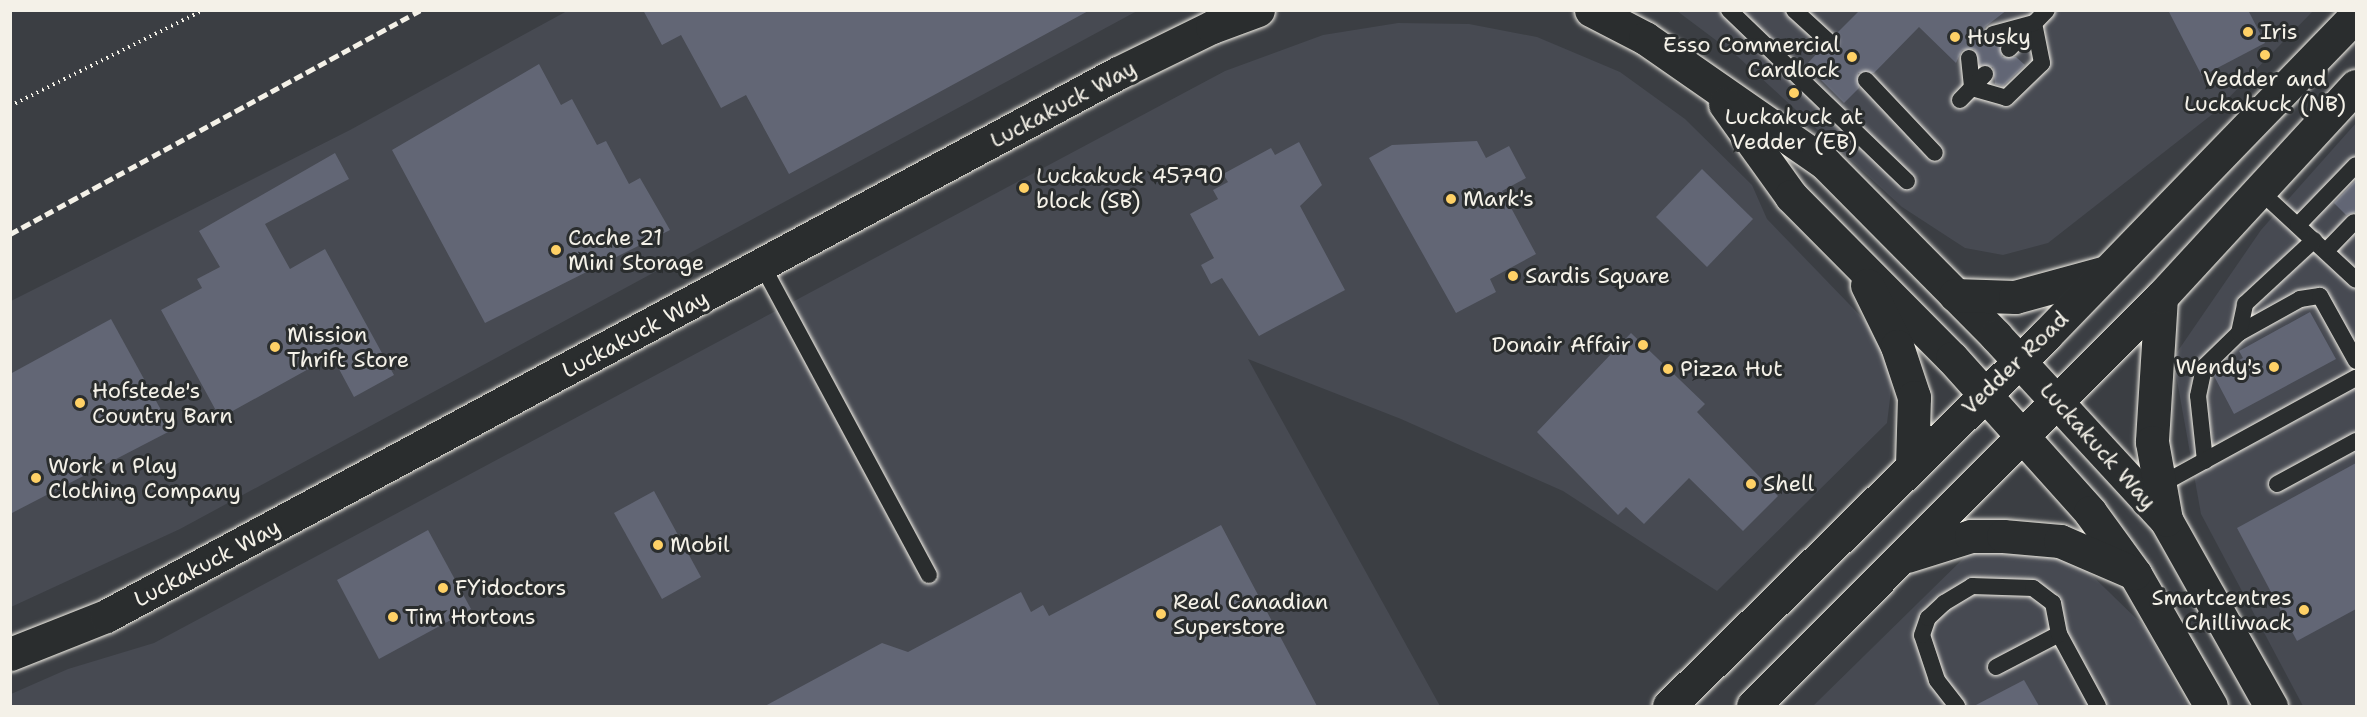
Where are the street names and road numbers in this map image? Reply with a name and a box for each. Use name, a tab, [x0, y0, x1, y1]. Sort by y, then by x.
street label: Luckakuck Way	[985, 54, 1141, 154]
street label: Luckakuck Way	[557, 284, 713, 384]
street label: Vedder Road	[1956, 306, 2074, 420]
street label: Luckakuck Way	[2034, 377, 2162, 515]
street label: Luckakuck Way	[129, 513, 285, 613]

